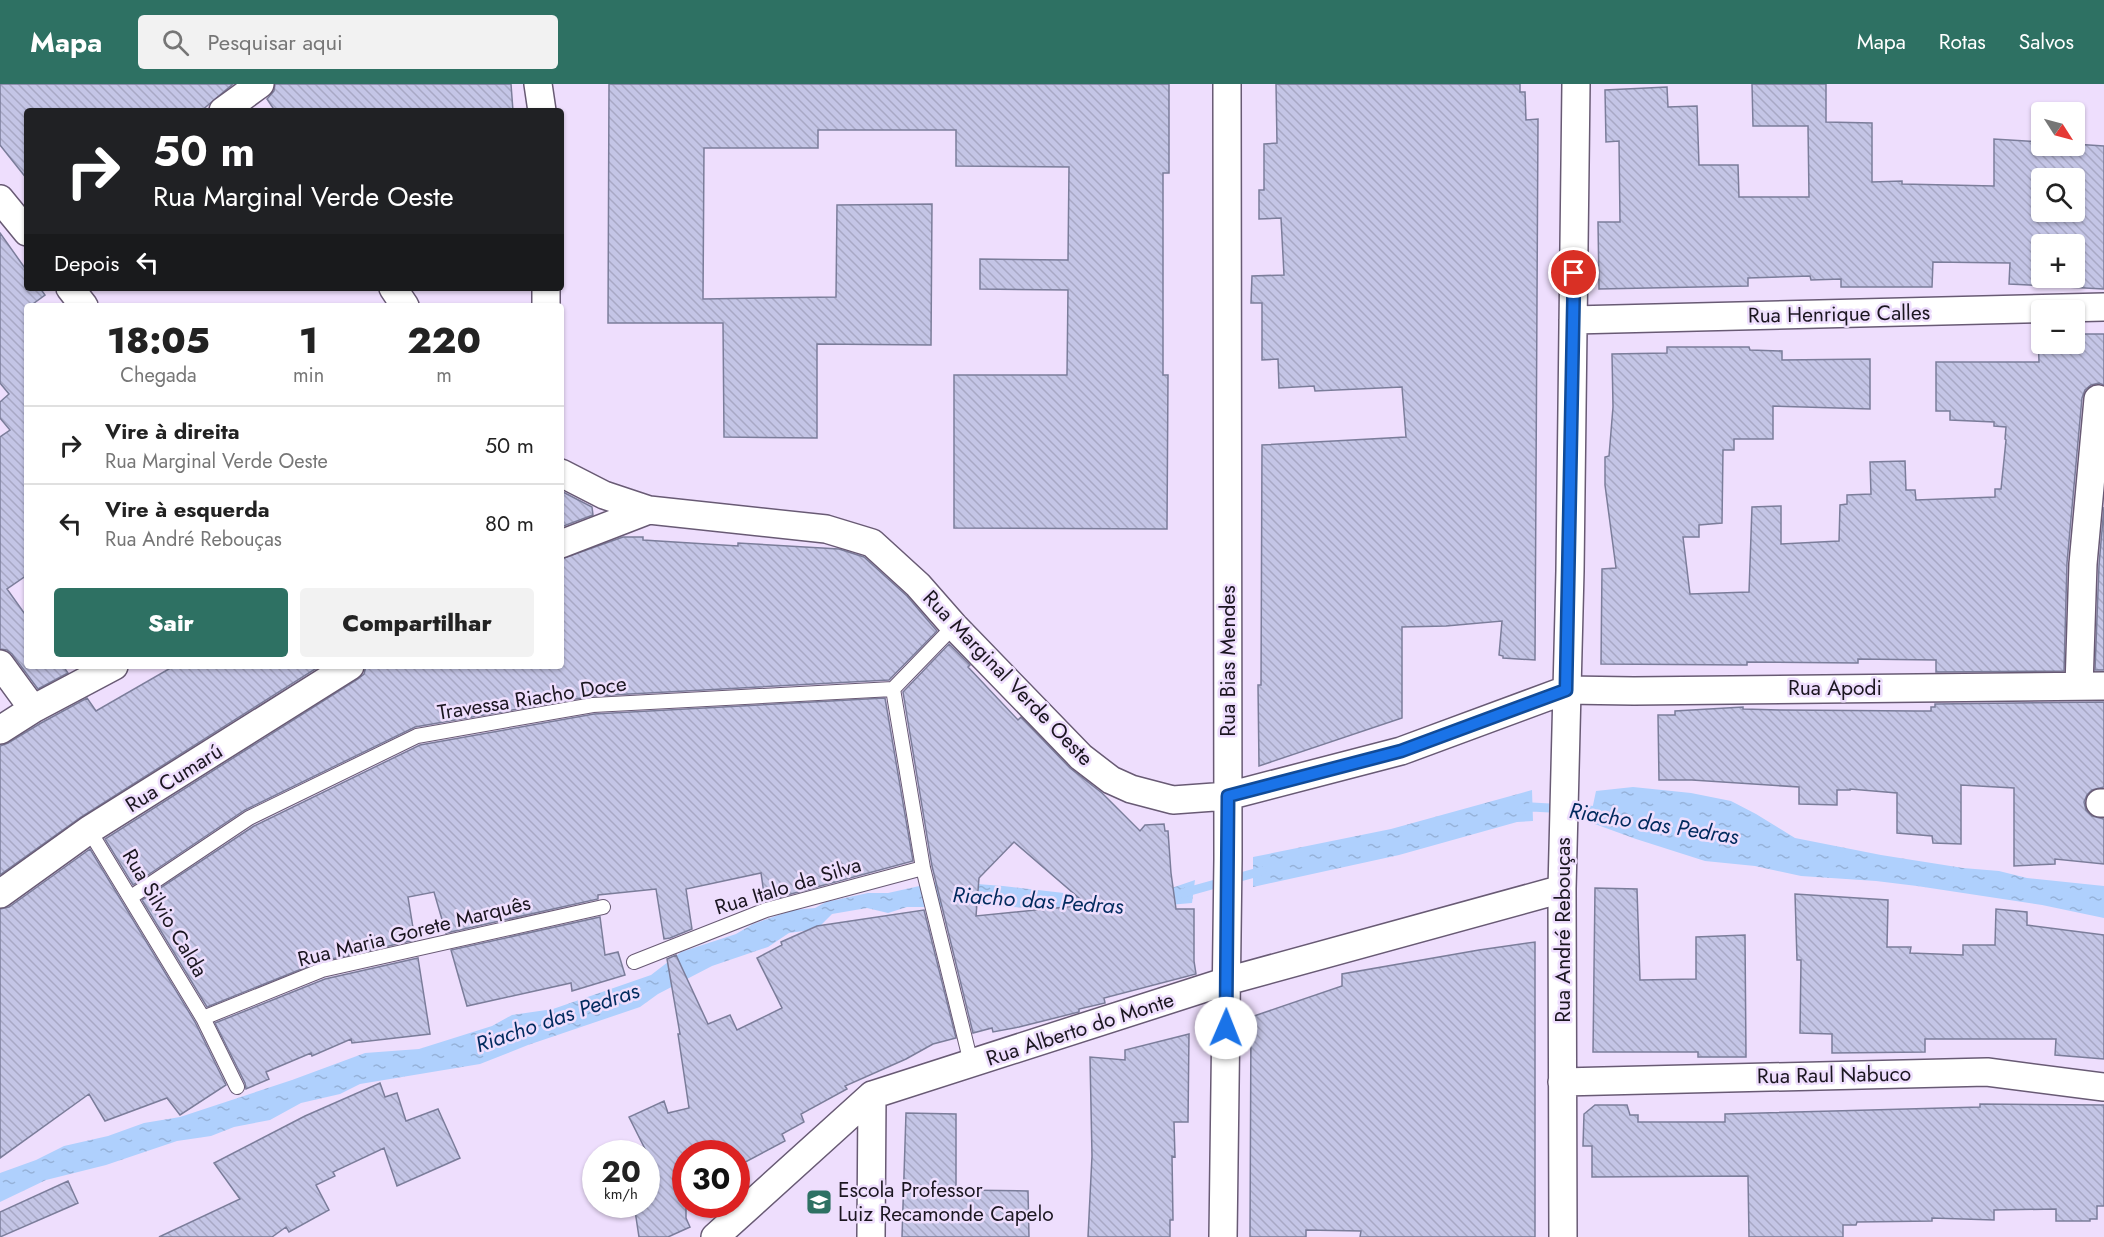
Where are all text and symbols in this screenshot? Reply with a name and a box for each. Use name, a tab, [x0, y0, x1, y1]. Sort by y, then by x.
search box	[138, 15, 558, 69]
text: Mapa	[30, 22, 102, 63]
icon: search	[159, 26, 192, 59]
text: Pesquisar aqui	[207, 26, 343, 58]
text: Mapa	[1857, 27, 1906, 57]
text: Rotas	[1939, 27, 1986, 57]
text: Salvos	[2019, 27, 2074, 57]
north arrow	[2031, 102, 2085, 156]
map controls	[2031, 102, 2085, 354]
text: 50 m	[153, 121, 255, 182]
icon: right	[54, 132, 132, 210]
button: search	[2031, 168, 2085, 222]
text: Rua Marginal Verde Oeste	[153, 177, 454, 216]
button: +	[2031, 234, 2085, 288]
icon: left	[131, 246, 164, 279]
text: Depois	[54, 247, 119, 279]
pin	[1548, 247, 1599, 298]
icon: arrive	[1557, 256, 1590, 289]
street label: Rua Henrique Calles	[1748, 297, 1930, 331]
button: −	[2031, 300, 2085, 354]
text: 18:05	[107, 314, 210, 366]
text: 1	[299, 314, 318, 366]
text: 220	[407, 314, 481, 366]
text: Chegada	[120, 361, 197, 390]
text: min	[293, 361, 324, 390]
text: m	[436, 361, 452, 390]
text: Vire à direita	[105, 415, 240, 447]
icon: right	[54, 429, 87, 462]
text: 50 m	[485, 429, 534, 461]
text: Rua Marginal Verde Oeste	[105, 447, 328, 476]
text: Vire à esquerda	[105, 493, 270, 525]
icon: left	[54, 507, 87, 540]
text: 80 m	[485, 507, 534, 539]
text: Rua André Rebouças	[105, 525, 282, 554]
street label: Rua Marginal Verde Oeste	[916, 583, 1100, 773]
street label: Rua Bias Mendes	[1213, 585, 1243, 737]
button: Sair	[54, 588, 288, 657]
button: Compartilhar	[300, 588, 534, 657]
street label: Travessa Riacho Doce	[435, 668, 629, 728]
street label: Rua Apodi	[1788, 673, 1882, 703]
street label: Rua Cumarú	[120, 736, 228, 820]
water label: Riacho das Pedras	[1567, 794, 1741, 852]
street label: Rua André Rebouças	[1548, 837, 1578, 1023]
street label: Rua Silvio Calda	[115, 843, 215, 983]
street label: Rua Italo da Silva	[711, 849, 865, 923]
water label: Riacho das Pedras	[951, 878, 1125, 922]
street label: Rua Maria Gorete Marquês	[294, 888, 534, 974]
water label: Riacho das Pedras	[471, 974, 644, 1060]
street label: Rua Alberto do Monte	[982, 984, 1178, 1074]
position arrow	[1194, 996, 1258, 1060]
street label: Rua Raul Nabuco	[1757, 1059, 1911, 1091]
speed limit sign: 30	[672, 1140, 750, 1218]
text: 20	[601, 1150, 641, 1193]
place label: Escola Professor Luiz Recamonde Capelo	[838, 1175, 1054, 1229]
text: km/h	[604, 1183, 638, 1205]
school or university icon: Escola Professor Luiz Recamonde Capelo	[804, 1187, 834, 1217]

